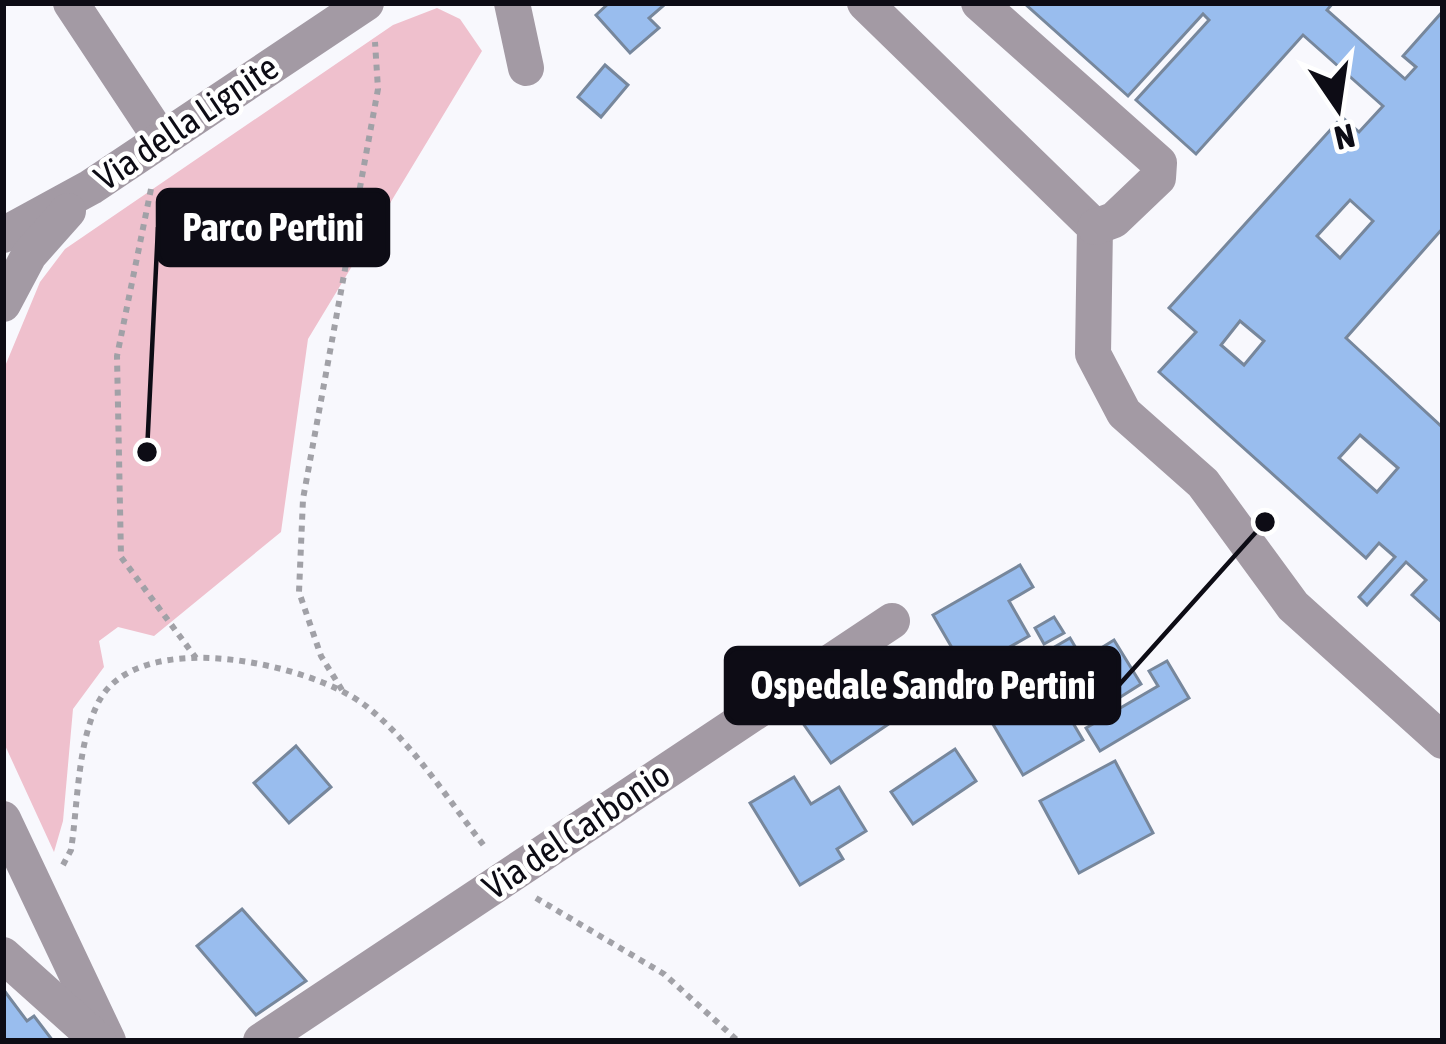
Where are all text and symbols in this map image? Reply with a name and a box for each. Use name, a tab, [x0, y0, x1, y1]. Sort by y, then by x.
street label: Via della Lignite	[87, 45, 285, 199]
north arrow	[1278, 48, 1398, 168]
text: N	[1331, 117, 1359, 158]
callout: Parco Pertini	[158, 190, 388, 265]
text: Parco Pertini	[182, 205, 364, 249]
callout: Ospedale Sandro Pertini	[726, 648, 1119, 723]
text: Ospedale Sandro Pertini	[751, 663, 1095, 707]
street label: Via del Carbonio	[475, 752, 677, 908]

